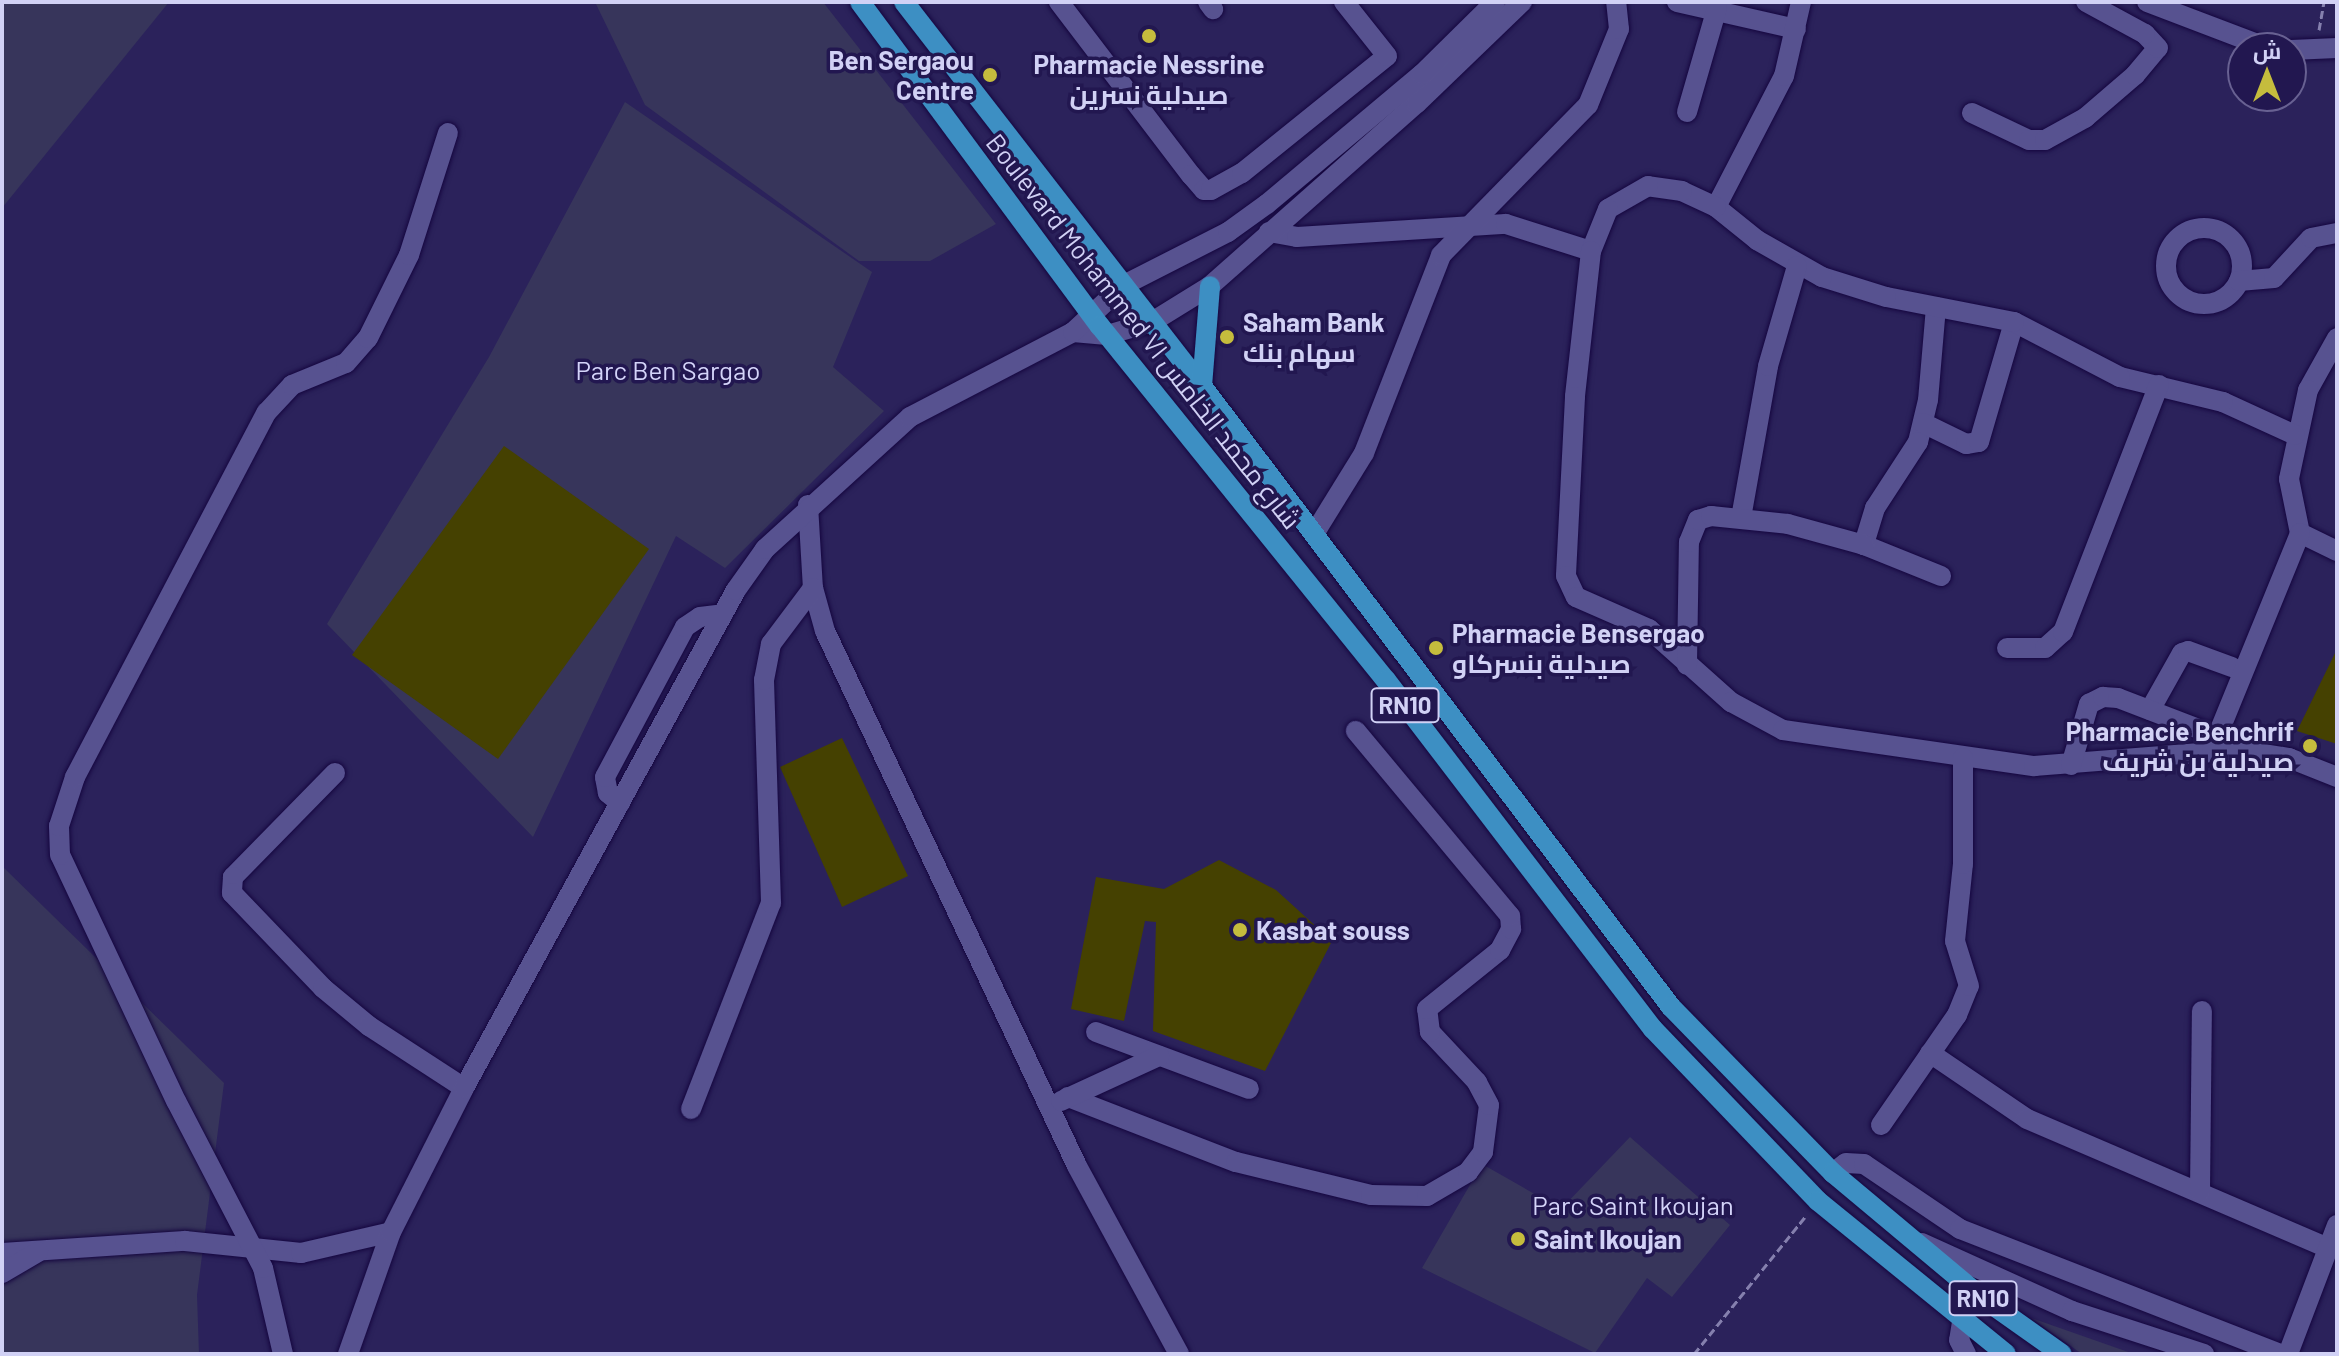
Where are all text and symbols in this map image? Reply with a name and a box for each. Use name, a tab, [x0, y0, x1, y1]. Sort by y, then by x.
marker: Pharmacie Nessrine صيدلية نسرين	[1140, 27, 1158, 45]
north arrow	[2227, 32, 2307, 112]
text: ش	[2253, 37, 2281, 63]
place label: Ben Sergaou Centre	[828, 44, 974, 106]
place label: Pharmacie Nessrine صيدلية نسرين	[1033, 48, 1265, 110]
marker: Ben Sergaou Centre	[981, 66, 999, 84]
street label: Boulevard Mohammed VI شارع محمد الخامس	[980, 127, 1308, 535]
place label: Saham Bank سهام بنك	[1243, 306, 1385, 368]
marker: Saham Bank سهام بنك	[1218, 328, 1236, 346]
park label: Parc Ben Sargao	[576, 354, 760, 386]
place label: Pharmacie Bensergao صيدلية بنسركاو	[1452, 617, 1705, 678]
marker: Pharmacie Bensergao صيدلية بنسركاو	[1427, 639, 1445, 657]
road number: RN10	[1369, 685, 1441, 725]
place label: Pharmacie Benchrif صيدلية بن شريف	[2066, 715, 2294, 776]
marker: Pharmacie Benchrif صيدلية بن شريف	[2301, 737, 2319, 755]
place label: Kasbat souss	[1256, 914, 1410, 946]
marker: Kasbat souss	[1231, 921, 1249, 939]
park label: Parc Saint Ikoujan	[1532, 1189, 1734, 1221]
place label: Saint Ikoujan	[1534, 1223, 1682, 1255]
marker: Saint Ikoujan	[1509, 1230, 1527, 1248]
road number: RN10	[1947, 1278, 2019, 1318]

